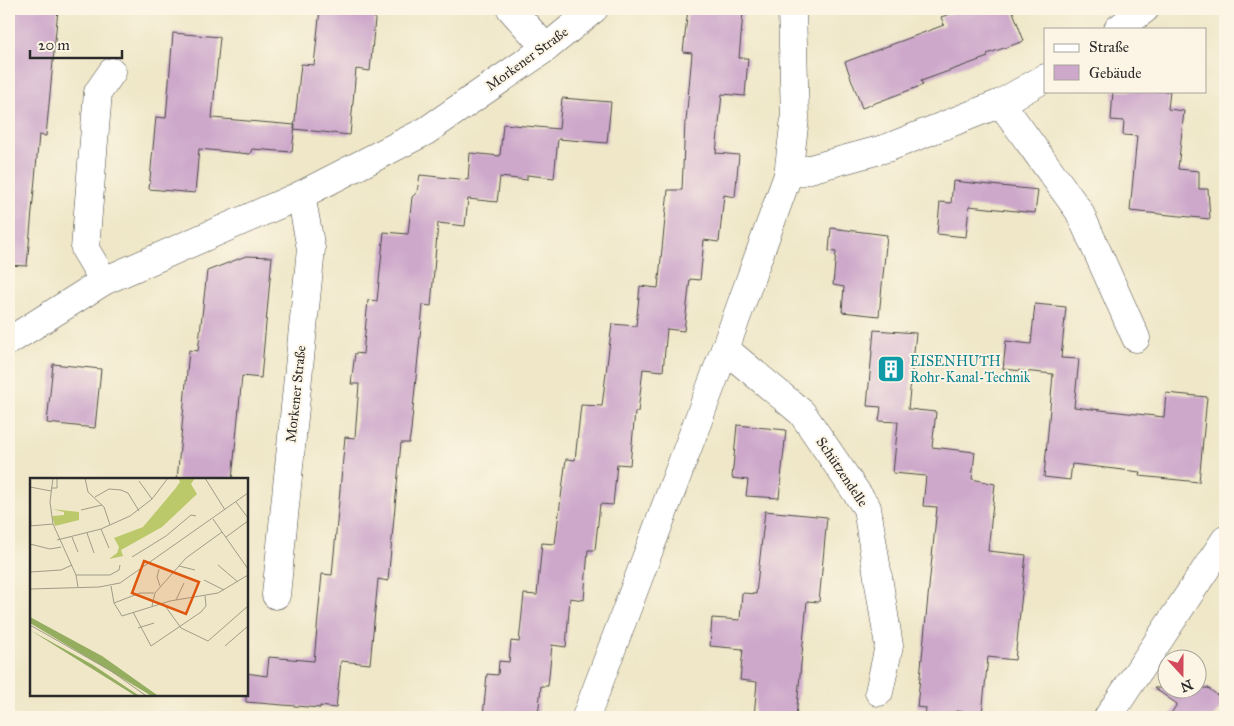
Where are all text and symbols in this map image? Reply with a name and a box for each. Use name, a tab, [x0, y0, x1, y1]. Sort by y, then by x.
street label: Morkener Straße	[482, 23, 572, 95]
scale bar	[30, 28, 122, 60]
legend	[1044, 28, 1206, 92]
text: 20 m	[38, 36, 70, 54]
text: Straße	[1089, 38, 1129, 56]
text: Gebäude	[1089, 64, 1142, 82]
street label: Morkener Straße	[282, 344, 310, 443]
place label: EISENHUTH Rohr-Kanal-Technik	[910, 353, 1031, 386]
building icon: EISENHUTH Rohr-Kanal-Technik	[876, 354, 906, 384]
street label: Schützendelle	[813, 434, 872, 510]
inset map	[30, 478, 248, 696]
north arrow	[1156, 648, 1206, 698]
text: N	[1178, 676, 1195, 696]

